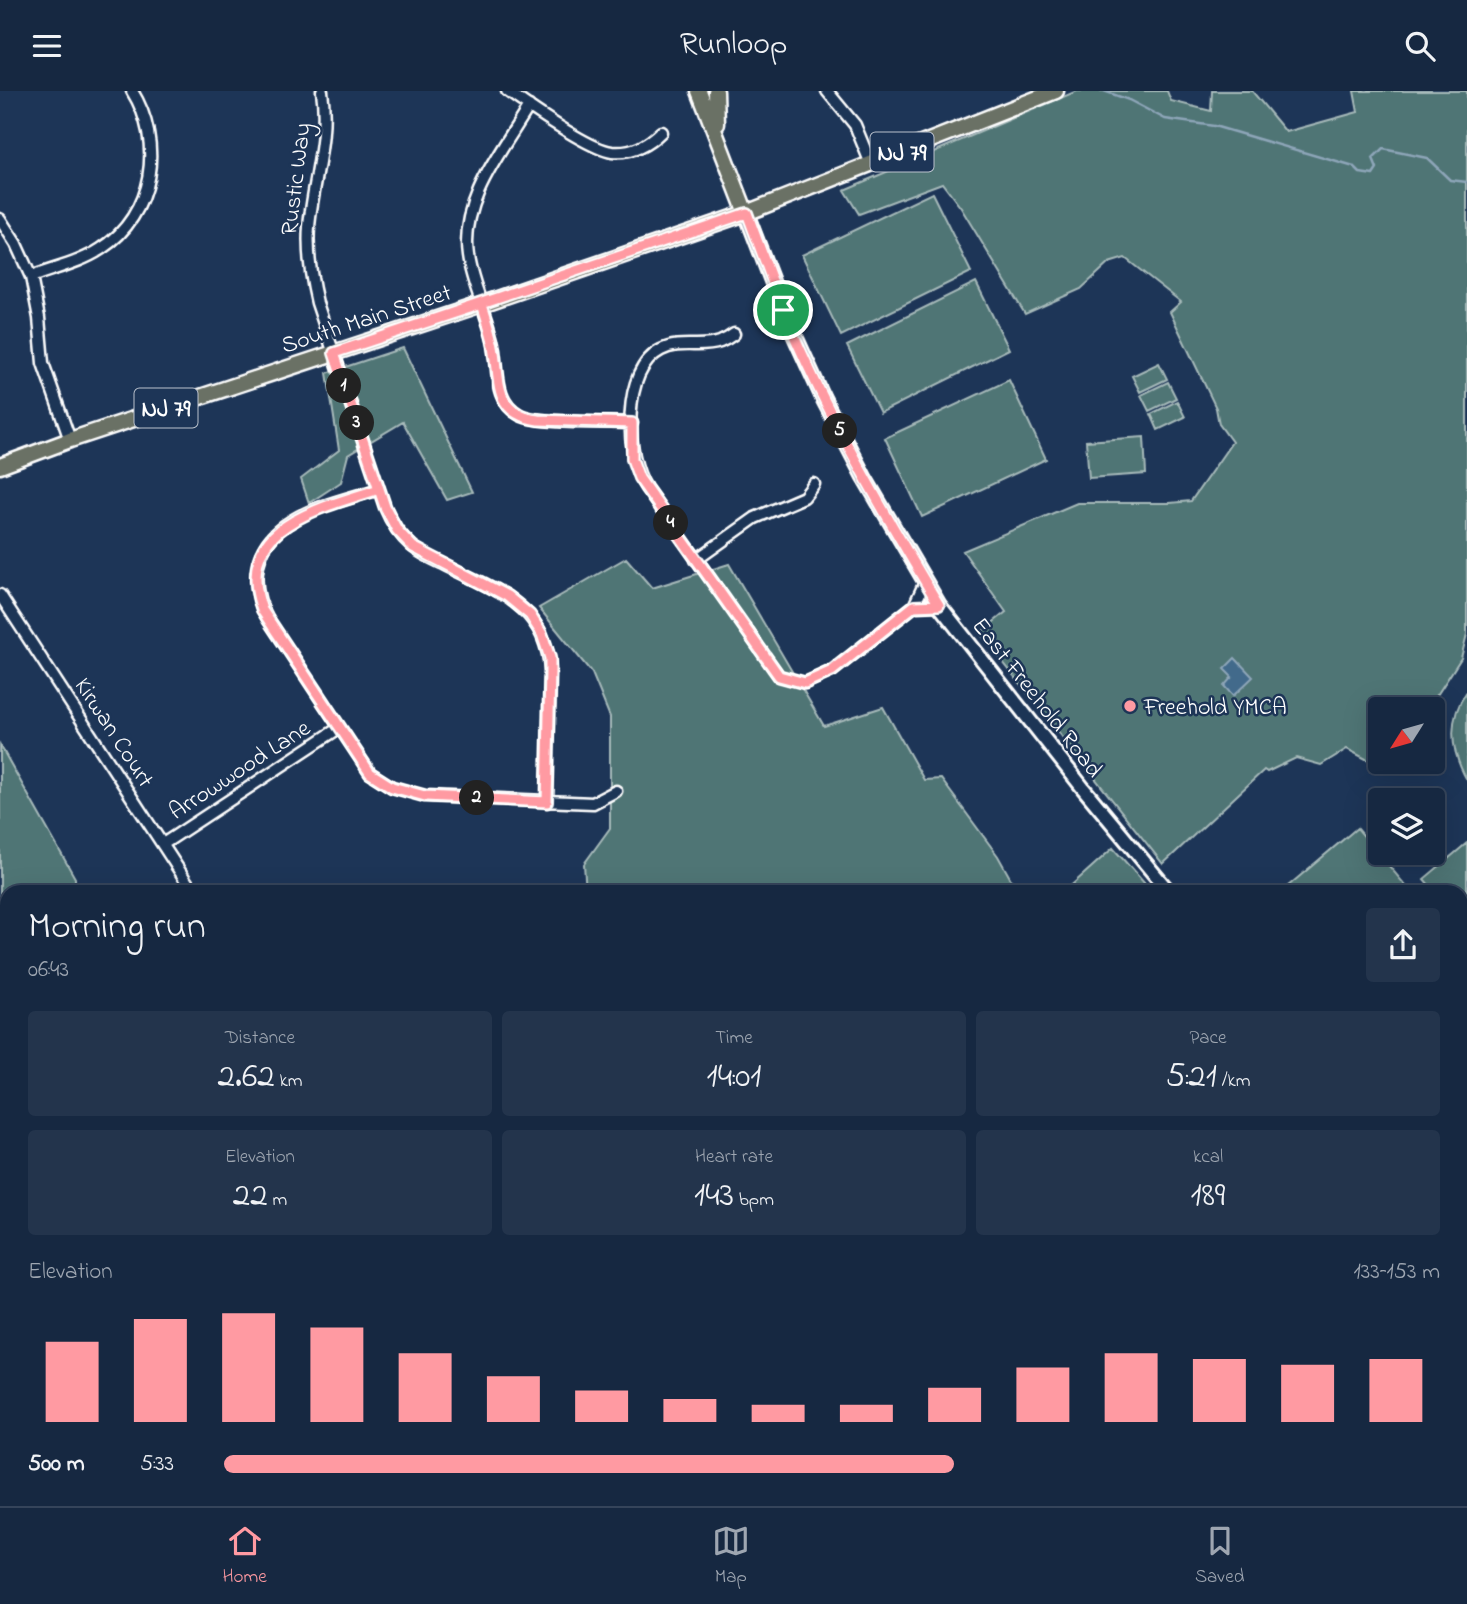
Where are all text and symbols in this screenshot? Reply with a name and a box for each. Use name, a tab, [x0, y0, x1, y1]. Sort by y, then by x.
text: Runloop	[680, 22, 787, 69]
icon: menu	[28, 27, 66, 65]
icon: search	[1401, 27, 1439, 65]
street label: Rustic Way	[273, 121, 323, 238]
road number: NJ 79	[870, 132, 934, 171]
street label: South Main Street	[277, 276, 456, 364]
pin	[753, 280, 813, 340]
icon: arrive	[764, 291, 802, 329]
pin: 1	[326, 369, 362, 403]
text: 1	[340, 372, 347, 399]
road number: NJ 79	[134, 389, 198, 427]
pin: 3	[340, 405, 374, 441]
text: 3	[353, 409, 360, 436]
pin: 5	[822, 413, 858, 449]
text: 5	[834, 417, 845, 444]
pin: 4	[654, 505, 688, 541]
text: 4	[667, 509, 674, 536]
street label: East Freehold Road	[962, 611, 1110, 787]
street label: Kirwan Court	[64, 672, 162, 795]
place label: Freehold YMCA	[1143, 691, 1287, 726]
north arrow	[1368, 697, 1446, 773]
map controls	[1368, 697, 1445, 865]
marker: Freehold YMCA	[1122, 698, 1138, 714]
street label: Arrowwood Lane	[163, 712, 318, 830]
pin: 2	[460, 781, 494, 815]
text: 2	[472, 784, 481, 811]
button: layers	[1368, 788, 1445, 865]
text: Morning run	[28, 900, 206, 956]
button: share	[1366, 908, 1440, 982]
text: 06:43	[28, 954, 69, 987]
text: Distance	[225, 1025, 295, 1052]
text: Time	[715, 1025, 753, 1052]
text: Pace	[1189, 1025, 1227, 1052]
text: 2.62	[217, 1052, 275, 1103]
text: 14:01	[707, 1052, 761, 1103]
text: 5:21	[1165, 1052, 1217, 1103]
text: km	[275, 1068, 303, 1095]
text: /km	[1217, 1068, 1251, 1095]
text: Elevation	[225, 1144, 295, 1171]
text: Heart rate	[695, 1144, 773, 1171]
text: kcal	[1193, 1144, 1223, 1171]
text: 22	[233, 1171, 268, 1222]
text: 143	[694, 1171, 734, 1222]
text: 189	[1191, 1171, 1225, 1222]
text: m	[268, 1187, 287, 1214]
text: bpm	[734, 1187, 774, 1214]
text: Elevation	[28, 1256, 113, 1289]
text: 133–153 m	[1353, 1256, 1440, 1289]
text: 500 m	[28, 1448, 85, 1481]
text: 5:33	[140, 1448, 174, 1481]
tab: Home	[223, 1522, 267, 1591]
tab: Map	[712, 1522, 750, 1591]
tab: Saved	[1195, 1522, 1244, 1591]

